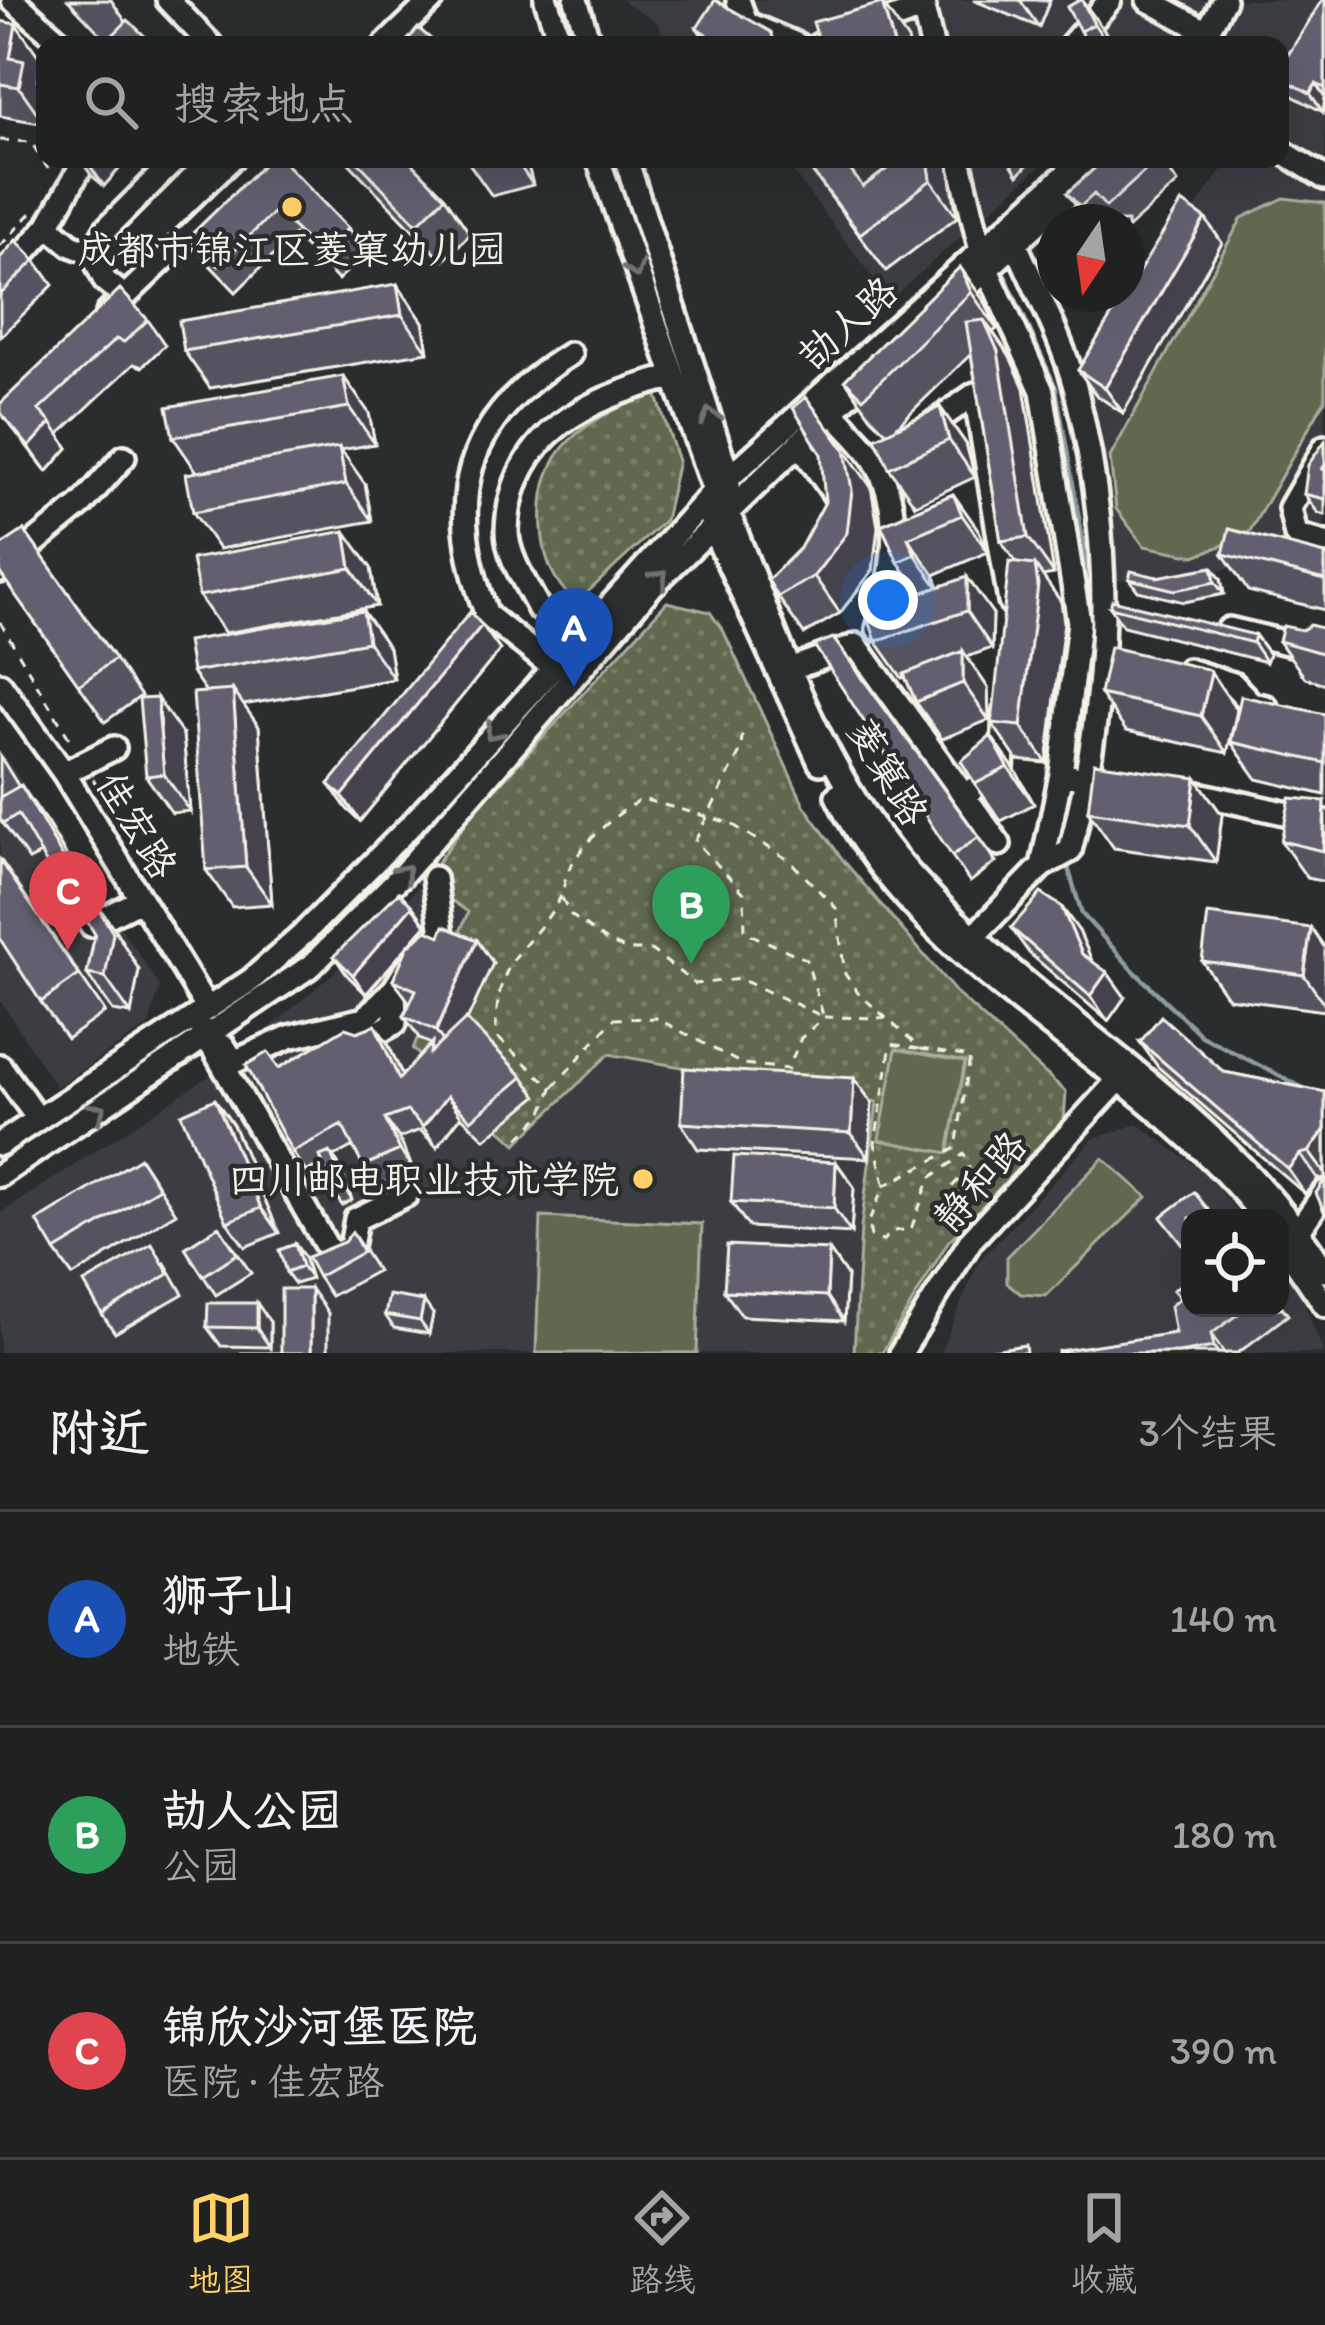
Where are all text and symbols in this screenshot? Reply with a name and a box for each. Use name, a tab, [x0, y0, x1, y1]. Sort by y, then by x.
search box	[36, 36, 1289, 168]
icon: search	[78, 69, 144, 135]
text: 搜索地点	[174, 76, 354, 130]
marker: 成都市锦江区菱窠幼儿园	[279, 194, 305, 220]
north arrow	[1037, 204, 1145, 312]
place label: 成都市锦江区菱窠幼儿园	[77, 226, 507, 273]
one-way arrow	[621, 259, 646, 280]
street label: 劼人路	[789, 266, 907, 380]
one-way arrow	[699, 406, 724, 427]
one-way arrow	[645, 570, 667, 592]
your location	[858, 570, 918, 630]
pin: A	[535, 588, 613, 687]
street label: 菱窠路	[838, 710, 938, 834]
one-way arrow	[486, 718, 507, 740]
street label: 佳宏路	[87, 763, 187, 887]
pin: C	[29, 851, 107, 950]
one-way arrow	[390, 865, 411, 886]
pin: B	[652, 865, 730, 964]
one-way arrow	[84, 1103, 106, 1125]
street label: 静和路	[924, 1121, 1036, 1241]
place label: 四川邮电职业技术学院	[229, 1156, 619, 1203]
marker: 四川邮电职业技术学院	[630, 1166, 656, 1192]
map controls	[1181, 1209, 1289, 1317]
button: locate	[1181, 1209, 1289, 1317]
text: 附近	[48, 1402, 150, 1463]
text: 3个结果	[1139, 1409, 1277, 1456]
text: 狮子山	[162, 1567, 297, 1621]
text: A	[75, 1595, 99, 1642]
text: 140 m	[1170, 1595, 1277, 1642]
text: 地铁	[162, 1626, 240, 1673]
text: 劼人公园	[162, 1783, 342, 1837]
text: B	[74, 1811, 100, 1858]
text: 180 m	[1172, 1811, 1277, 1858]
text: 公园	[162, 1842, 240, 1889]
text: 锦欣沙河堡医院	[162, 1999, 477, 2053]
text: C	[74, 2027, 100, 2074]
text: 390 m	[1170, 2027, 1277, 2074]
text: 医院 · 佳宏路	[162, 2058, 384, 2105]
tab: 地图	[188, 2185, 254, 2300]
tab: 路线	[629, 2185, 695, 2300]
tab: 收藏	[1071, 2185, 1137, 2300]

